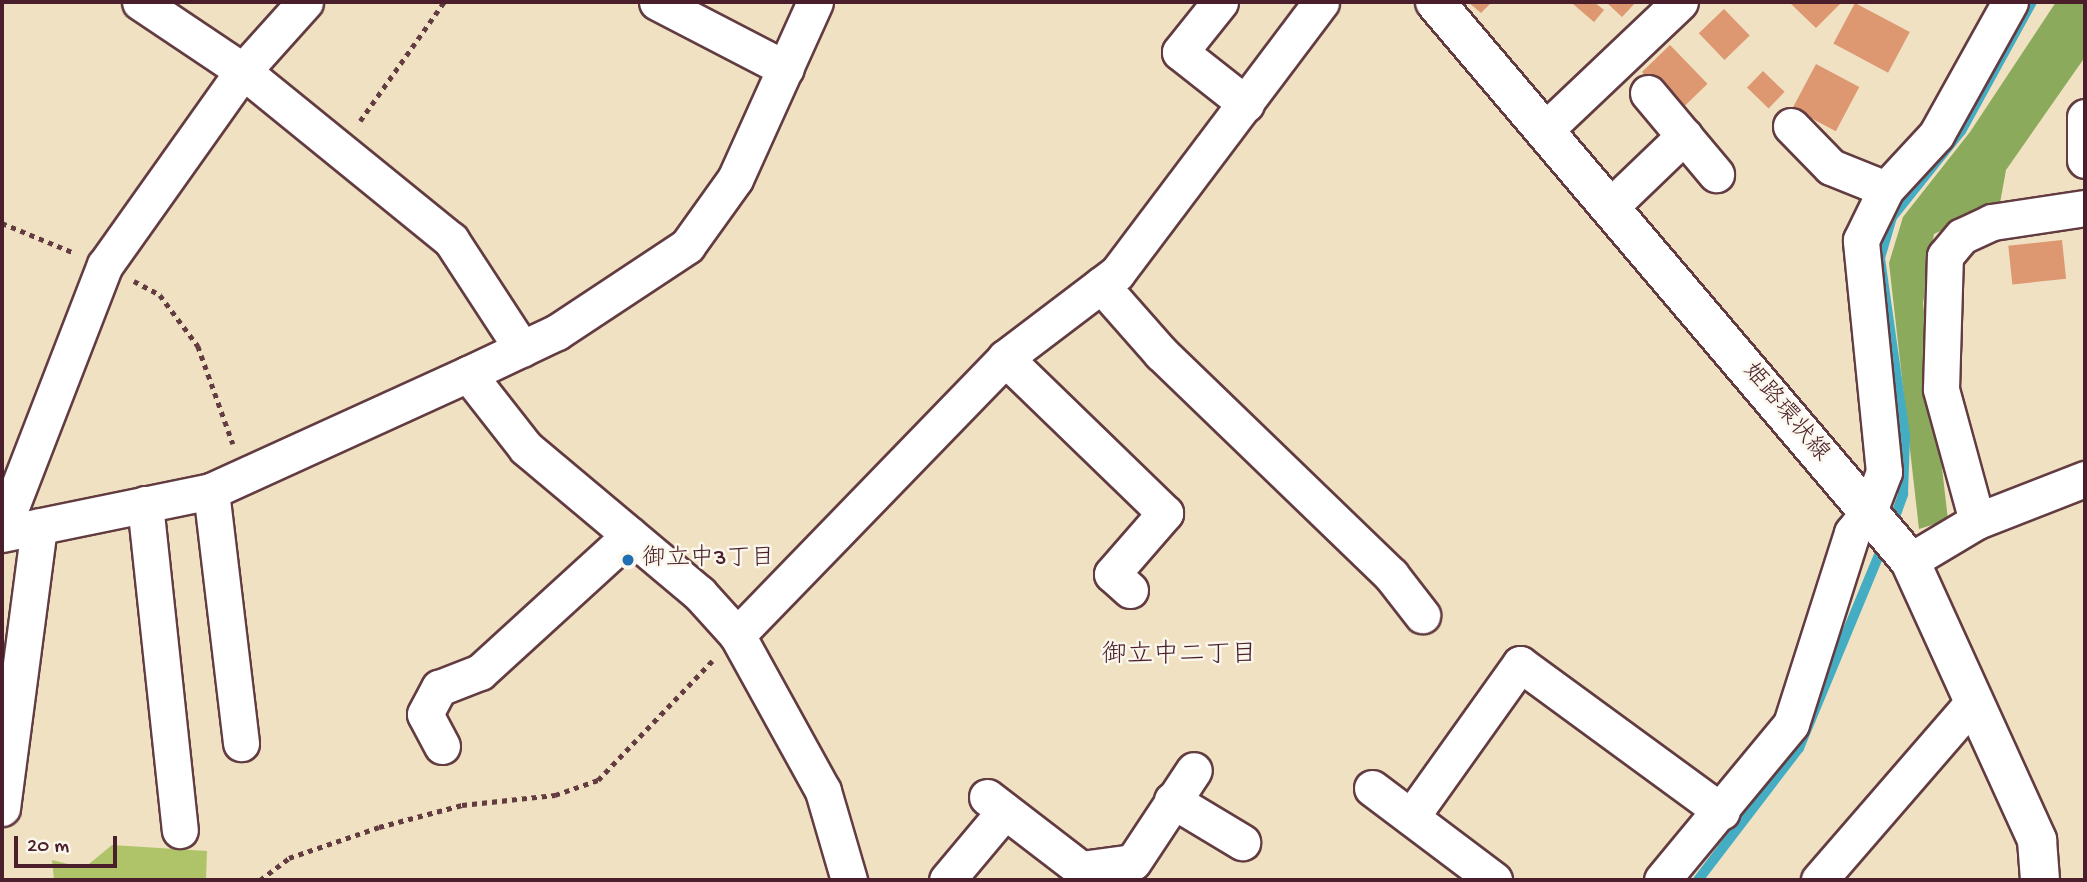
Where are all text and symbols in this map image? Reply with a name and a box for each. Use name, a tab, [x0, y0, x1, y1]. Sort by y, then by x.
street label: 姫路環状線	[1735, 358, 1835, 468]
place label: 御立中3丁目	[642, 546, 774, 574]
marker: 御立中3丁目	[620, 552, 636, 568]
district label: 御立中二丁目	[1101, 641, 1257, 673]
scale bar	[18, 822, 121, 866]
text: 20 m	[27, 835, 69, 860]

